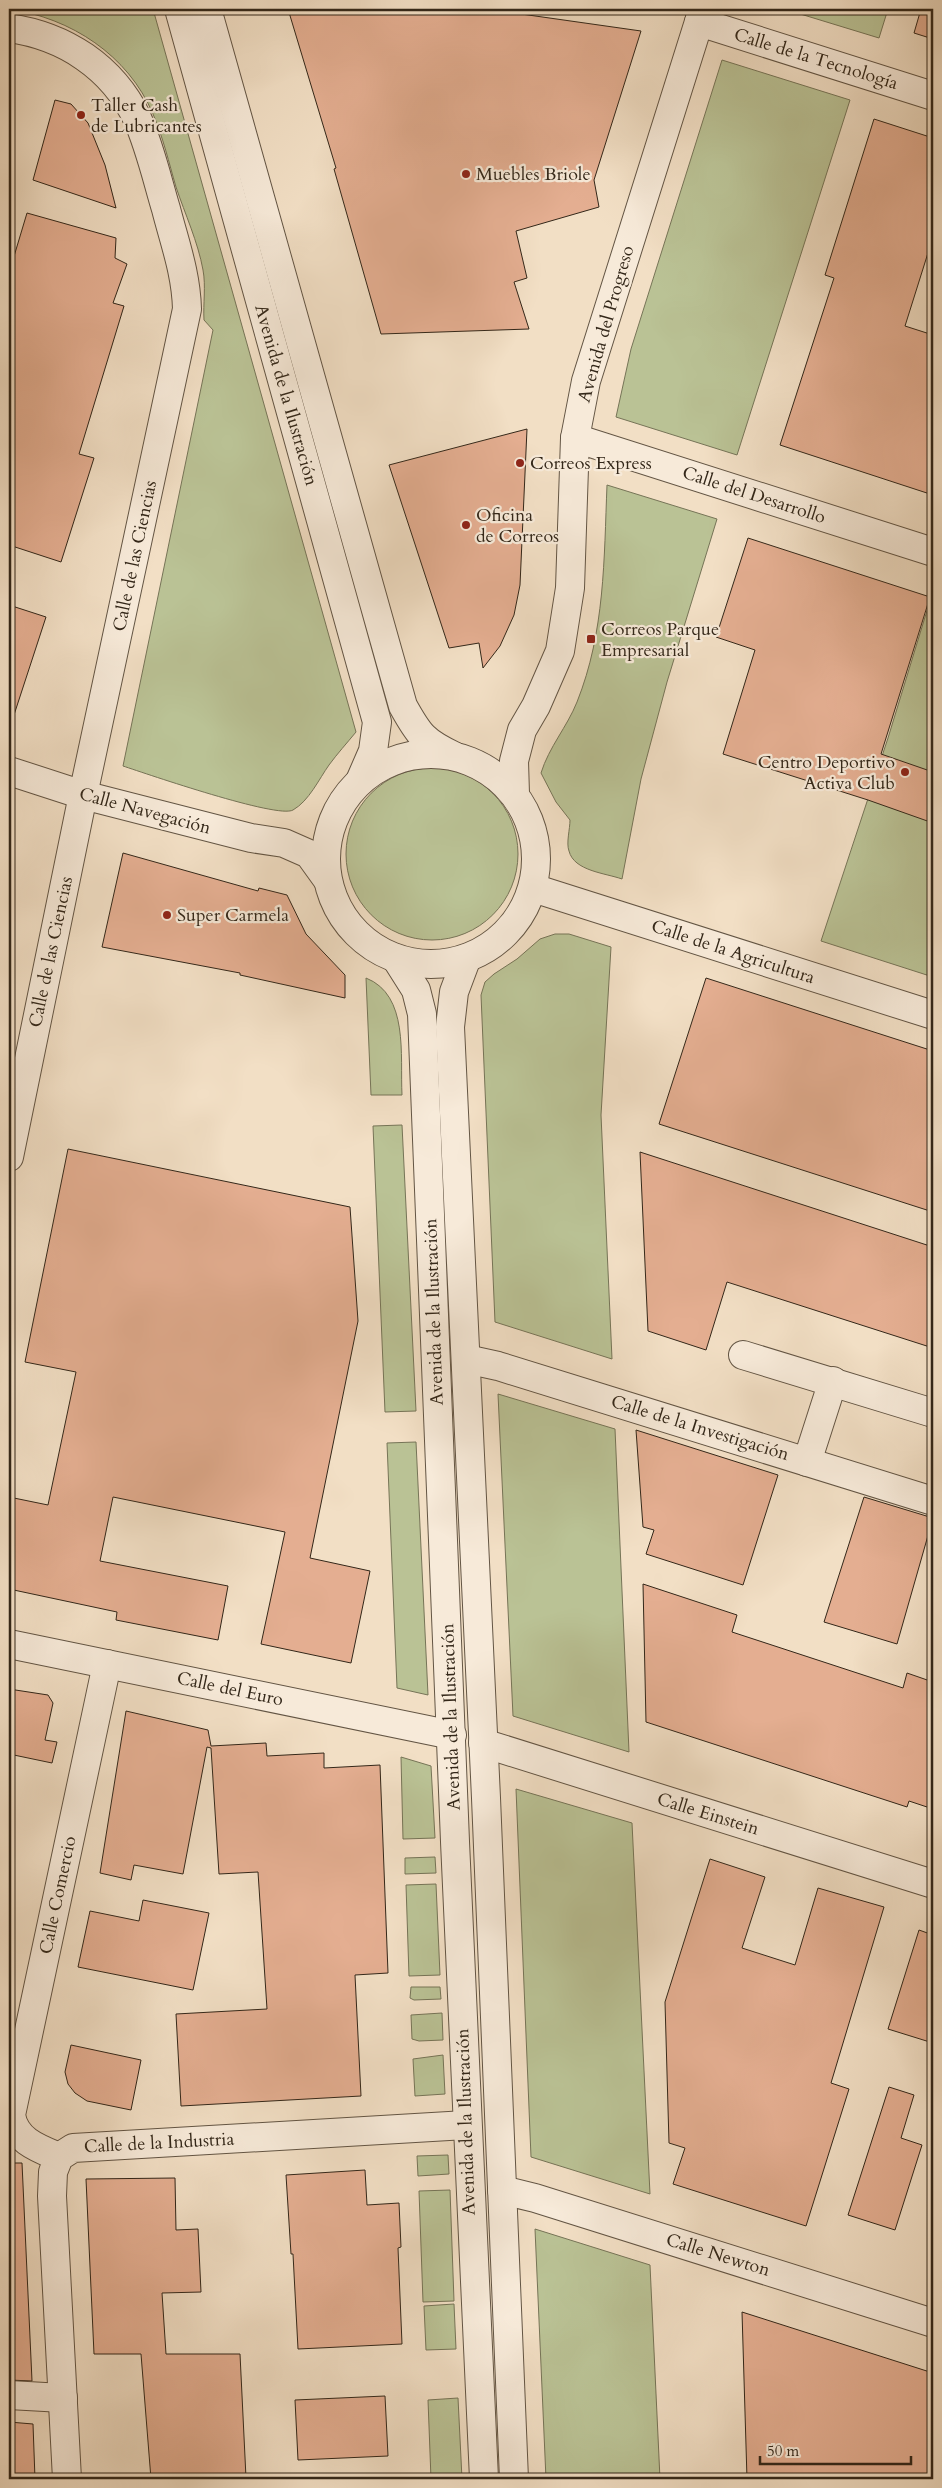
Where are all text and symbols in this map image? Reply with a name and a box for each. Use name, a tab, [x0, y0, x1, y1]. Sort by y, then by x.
street label: Calle de la Tecnología	[731, 22, 901, 96]
place label: Taller Cash de Lubricantes	[91, 93, 202, 139]
marker: Taller Cash de Lubricantes	[75, 109, 87, 121]
place label: Muebles Briole	[476, 162, 591, 187]
marker: Muebles Briole	[460, 168, 472, 180]
street label: Avenida del Progreso	[572, 242, 640, 405]
street label: Avenida de la Ilustración	[248, 302, 324, 489]
place label: Correos Express	[530, 451, 652, 476]
marker: Correos Express	[514, 457, 526, 469]
street label: Calle del Desarrollo	[679, 460, 829, 530]
street label: Calle de las Ciencias	[107, 478, 163, 634]
place label: Oficina de Correos	[476, 503, 559, 549]
marker: Oficina de Correos	[460, 519, 472, 531]
place label: Correos Parque Empresarial	[601, 617, 719, 663]
marker: Correos Parque Empresarial	[585, 633, 597, 645]
place label: Centro Deportivo Activa Club	[758, 750, 895, 796]
marker: Centro Deportivo Activa Club	[899, 766, 911, 778]
street label: Calle Navegación	[76, 781, 214, 841]
street label: Calle de las Ciencias	[23, 874, 79, 1030]
place label: Super Carmela	[177, 903, 289, 928]
marker: Super Carmela	[161, 909, 173, 921]
street label: Calle de la Agricultura	[648, 914, 818, 990]
street label: Avenida de la Ilustración	[418, 1217, 450, 1406]
street label: Calle de la Investigación	[608, 1389, 793, 1467]
street label: Avenida de la Ilustración	[435, 1622, 467, 1811]
street label: Calle del Euro	[174, 1666, 286, 1713]
street label: Calle Einstein	[654, 1787, 763, 1842]
street label: Calle Comercio	[33, 1833, 83, 1956]
street label: Avenida de la Ilustración	[450, 2027, 482, 2216]
street label: Calle de la Industria	[83, 2127, 235, 2159]
street label: Calle Newton	[663, 2227, 774, 2283]
scale bar	[760, 2433, 911, 2465]
text: 50 m	[767, 2441, 799, 2461]

